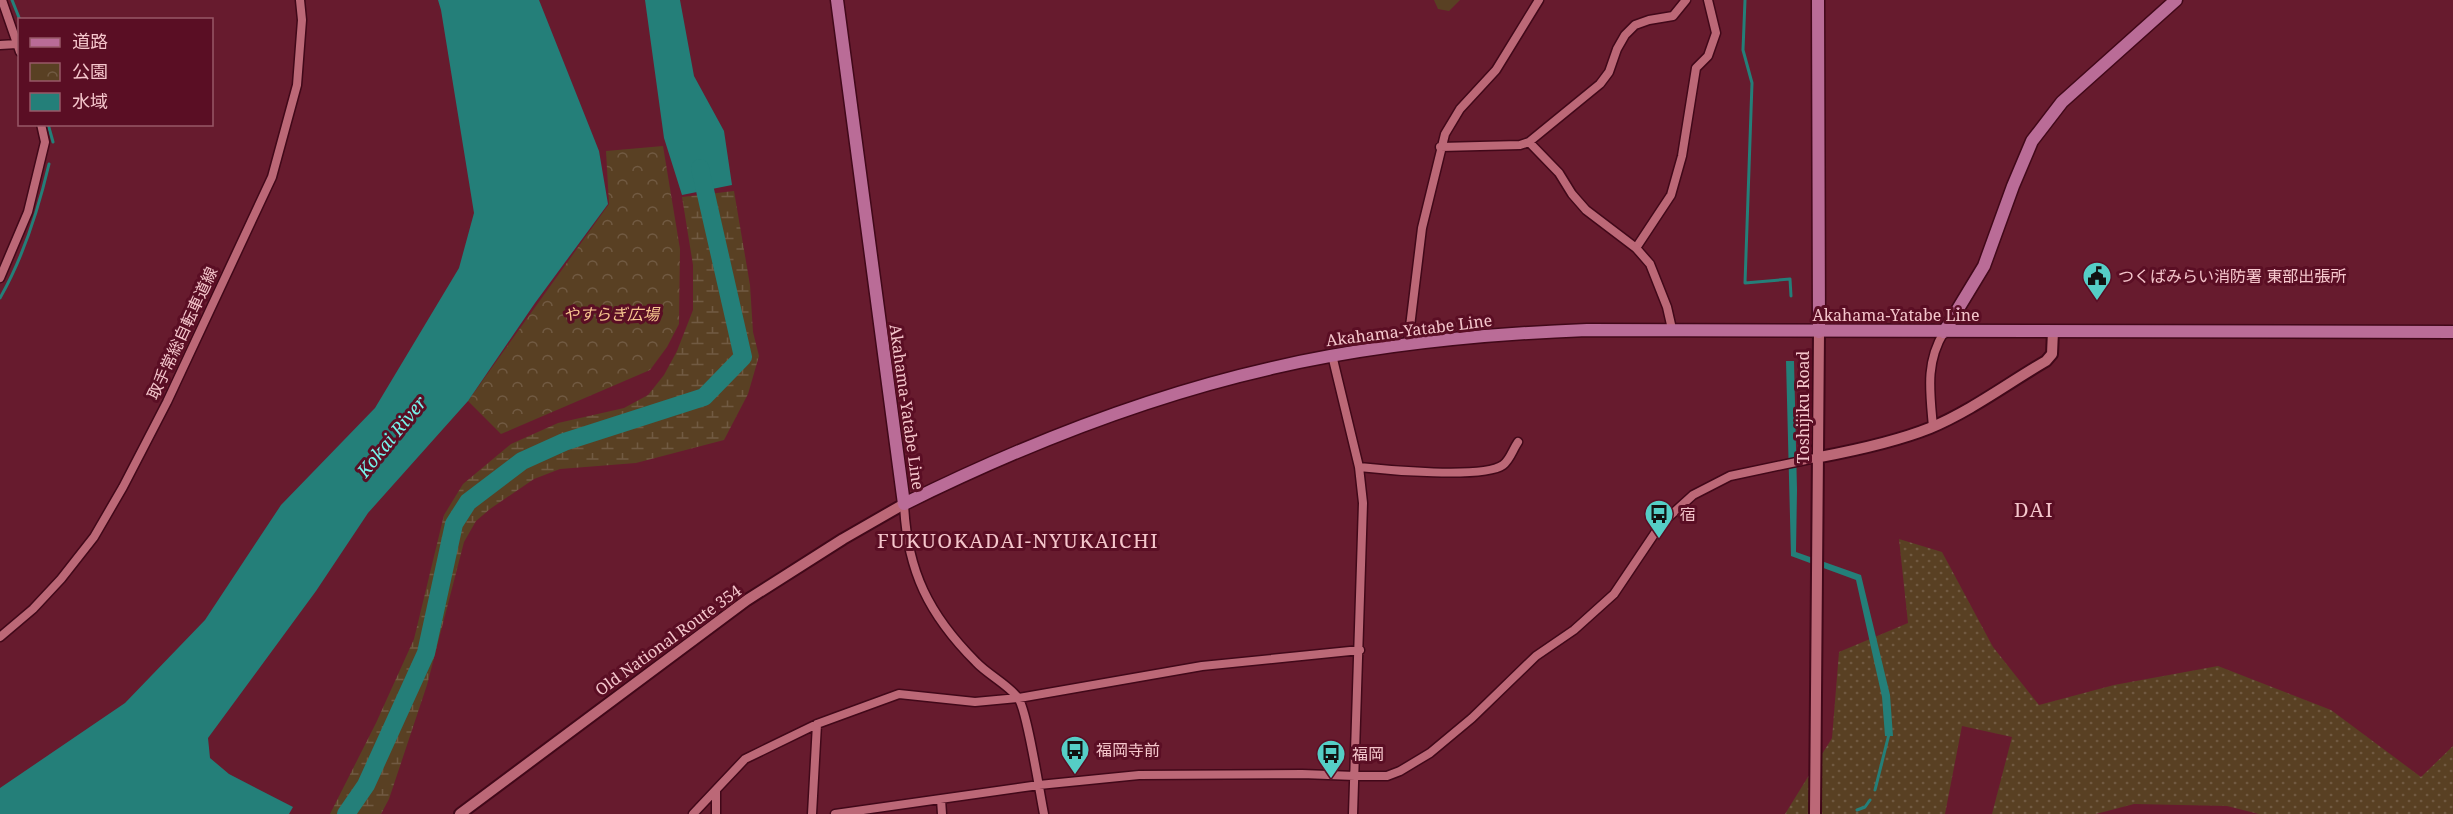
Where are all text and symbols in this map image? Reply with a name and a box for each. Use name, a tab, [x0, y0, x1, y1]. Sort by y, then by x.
legend	[18, 18, 213, 126]
text: 道路	[72, 29, 108, 53]
text: 公園	[72, 59, 108, 83]
text: 水域	[72, 89, 108, 113]
public building icon: つくばみらい消防署 東部出張所	[2081, 260, 2113, 302]
street label: 取手常総自転車道線	[142, 263, 222, 403]
place label: つくばみらい消防署 東部出張所	[2118, 265, 2346, 287]
park label: やすらぎ広場	[563, 303, 661, 325]
street label: Akahama-Yatabe Line	[1812, 304, 1980, 326]
street label: Akahama-Yatabe Line	[1325, 309, 1493, 351]
street label: Akahama-Yatabe Line	[884, 323, 930, 491]
street label: Toshijiku Road	[1792, 350, 1814, 463]
water label: Kokai River	[350, 390, 432, 483]
district label: DAI	[2014, 496, 2054, 523]
bus stop icon: 宿	[1643, 498, 1675, 540]
place label: 宿	[1680, 503, 1696, 525]
district label: FUKUOKADAI-NYUKAICHI	[877, 527, 1159, 554]
street label: Old National Route 354	[591, 579, 746, 700]
bus stop icon: 福岡寺前	[1059, 734, 1091, 776]
bus stop icon: 福岡	[1315, 738, 1347, 780]
place label: 福岡寺前	[1096, 739, 1160, 761]
place label: 福岡	[1352, 743, 1384, 765]

